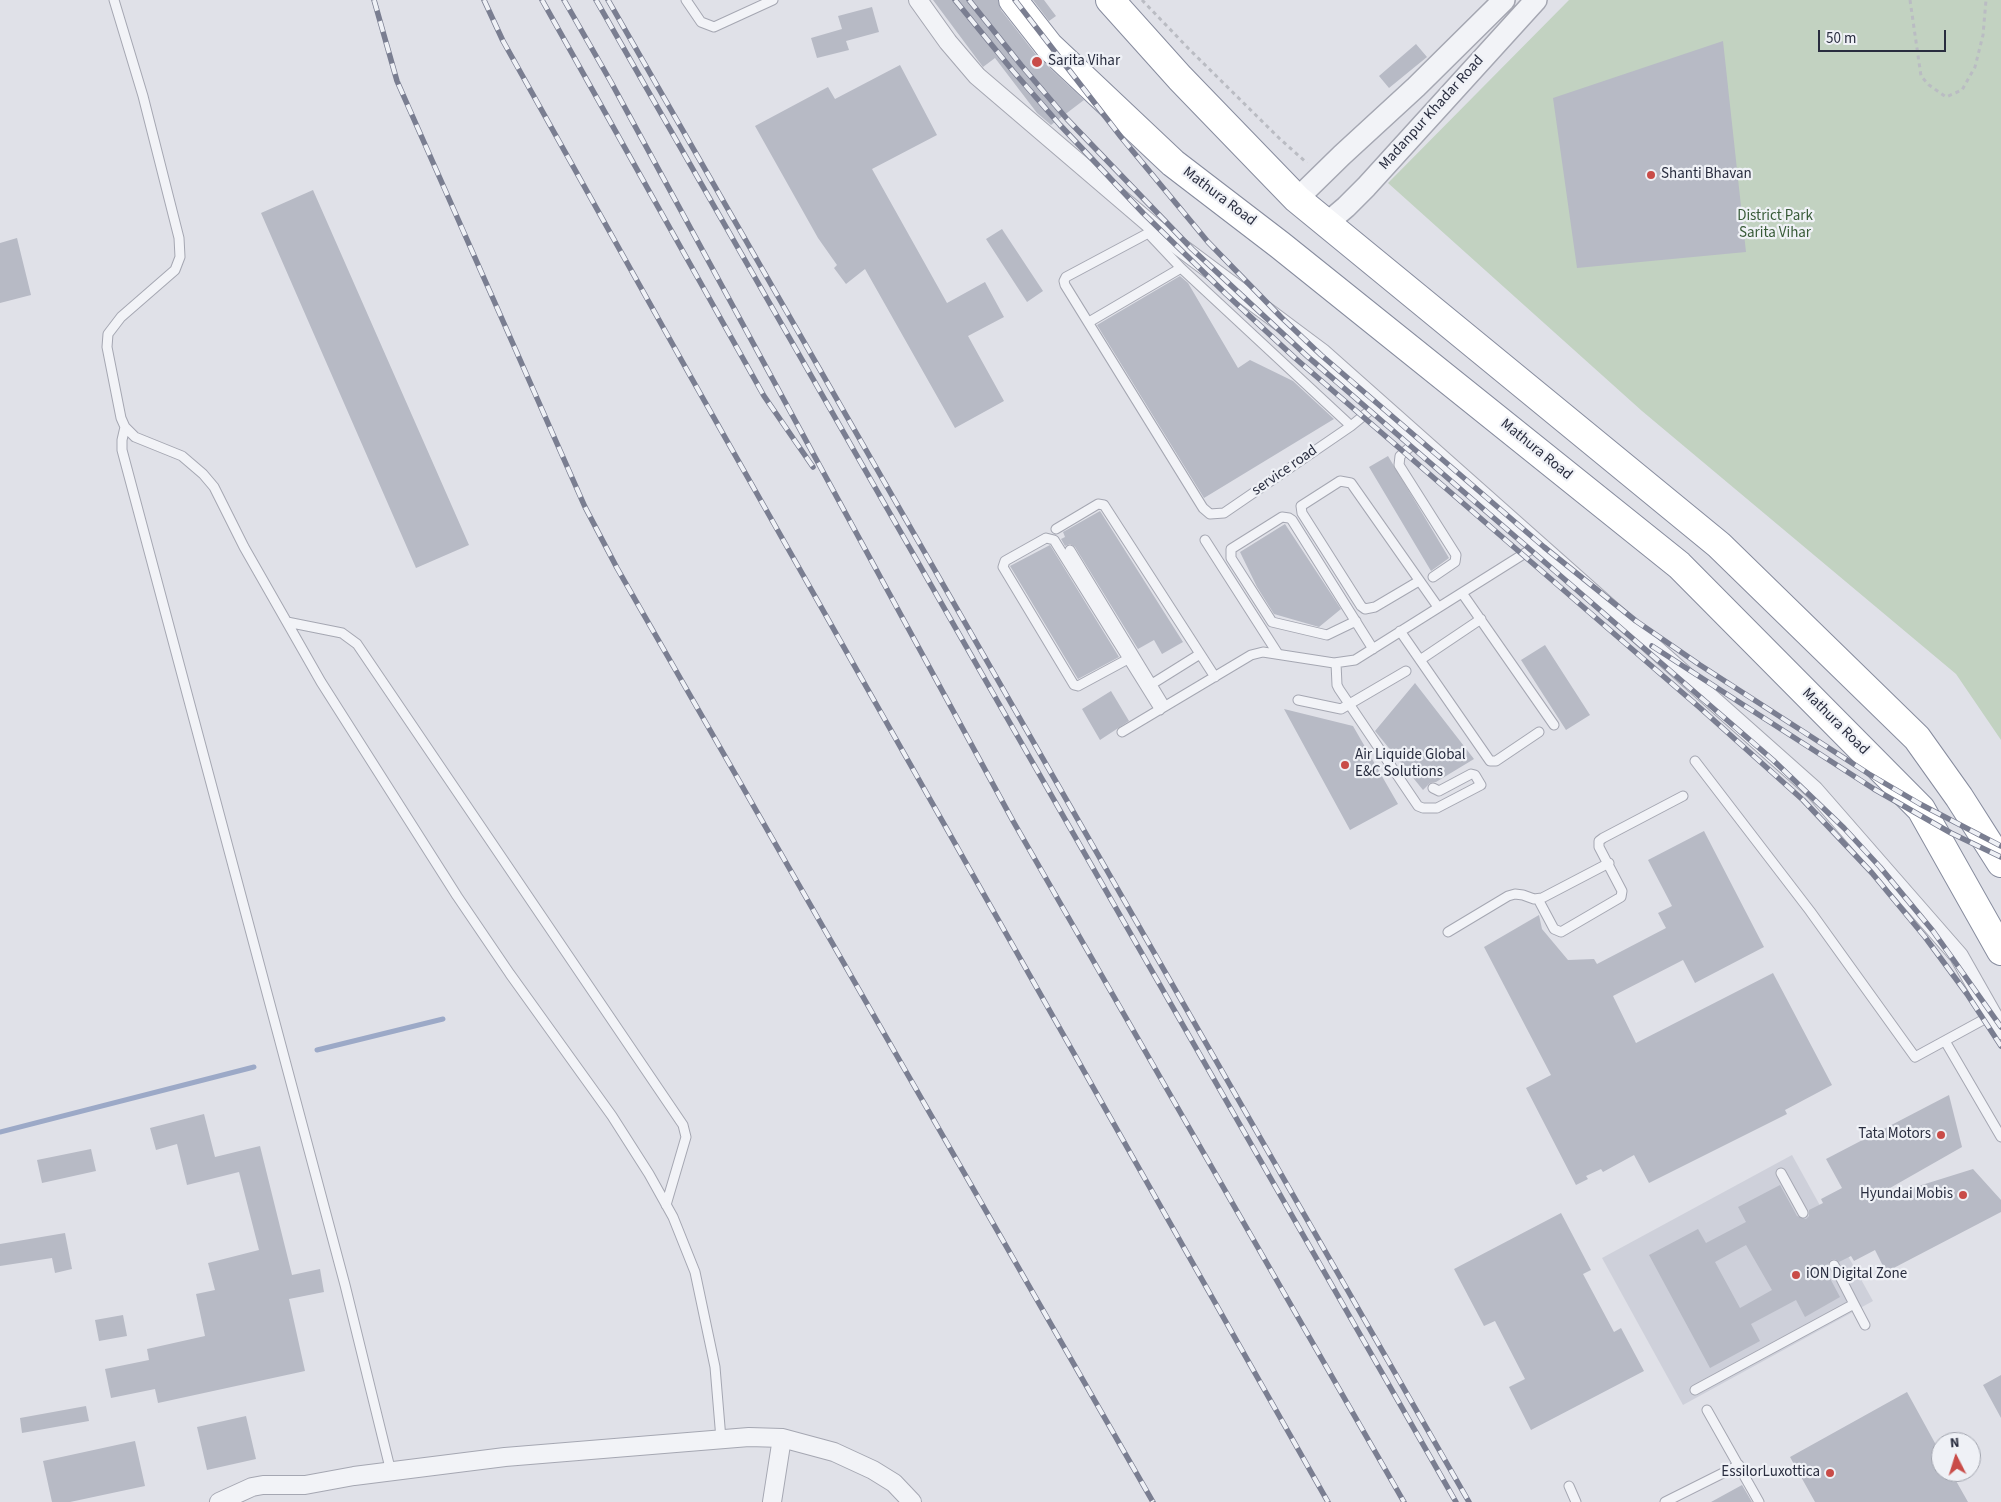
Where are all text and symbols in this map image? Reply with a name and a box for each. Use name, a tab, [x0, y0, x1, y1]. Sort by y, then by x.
scale bar	[1821, 20, 1948, 52]
text: 50 m	[1826, 28, 1856, 49]
street label: Madanpur Khadar Road	[1376, 52, 1488, 174]
place label: Sarita Vihar	[1048, 53, 1120, 71]
marker: Sarita Vihar	[1030, 55, 1044, 69]
street label: Mathura Road	[1179, 164, 1259, 230]
place label: Shanti Bhavan	[1661, 166, 1752, 184]
marker: Shanti Bhavan	[1645, 169, 1657, 181]
park label: District Park Sarita Vihar	[1737, 208, 1813, 243]
street label: Mathura Road	[1496, 416, 1576, 484]
street label: service road	[1249, 442, 1321, 500]
street label: Mathura Road	[1798, 685, 1872, 759]
place label: Air Liquide Global E&C Solutions	[1355, 747, 1466, 782]
marker: Air Liquide Global E&C Solutions	[1339, 759, 1351, 771]
place label: Tata Motors	[1858, 1126, 1931, 1144]
marker: Tata Motors	[1935, 1129, 1947, 1141]
place label: Hyundai Mobis	[1860, 1186, 1953, 1204]
marker: Hyundai Mobis	[1957, 1189, 1969, 1201]
place label: iON Digital Zone	[1806, 1266, 1907, 1284]
marker: iON Digital Zone	[1790, 1269, 1802, 1281]
north arrow	[1931, 1432, 1981, 1482]
text: N	[1949, 1433, 1960, 1453]
place label: EssilorLuxottica	[1721, 1464, 1820, 1482]
marker: EssilorLuxottica	[1824, 1467, 1836, 1479]

